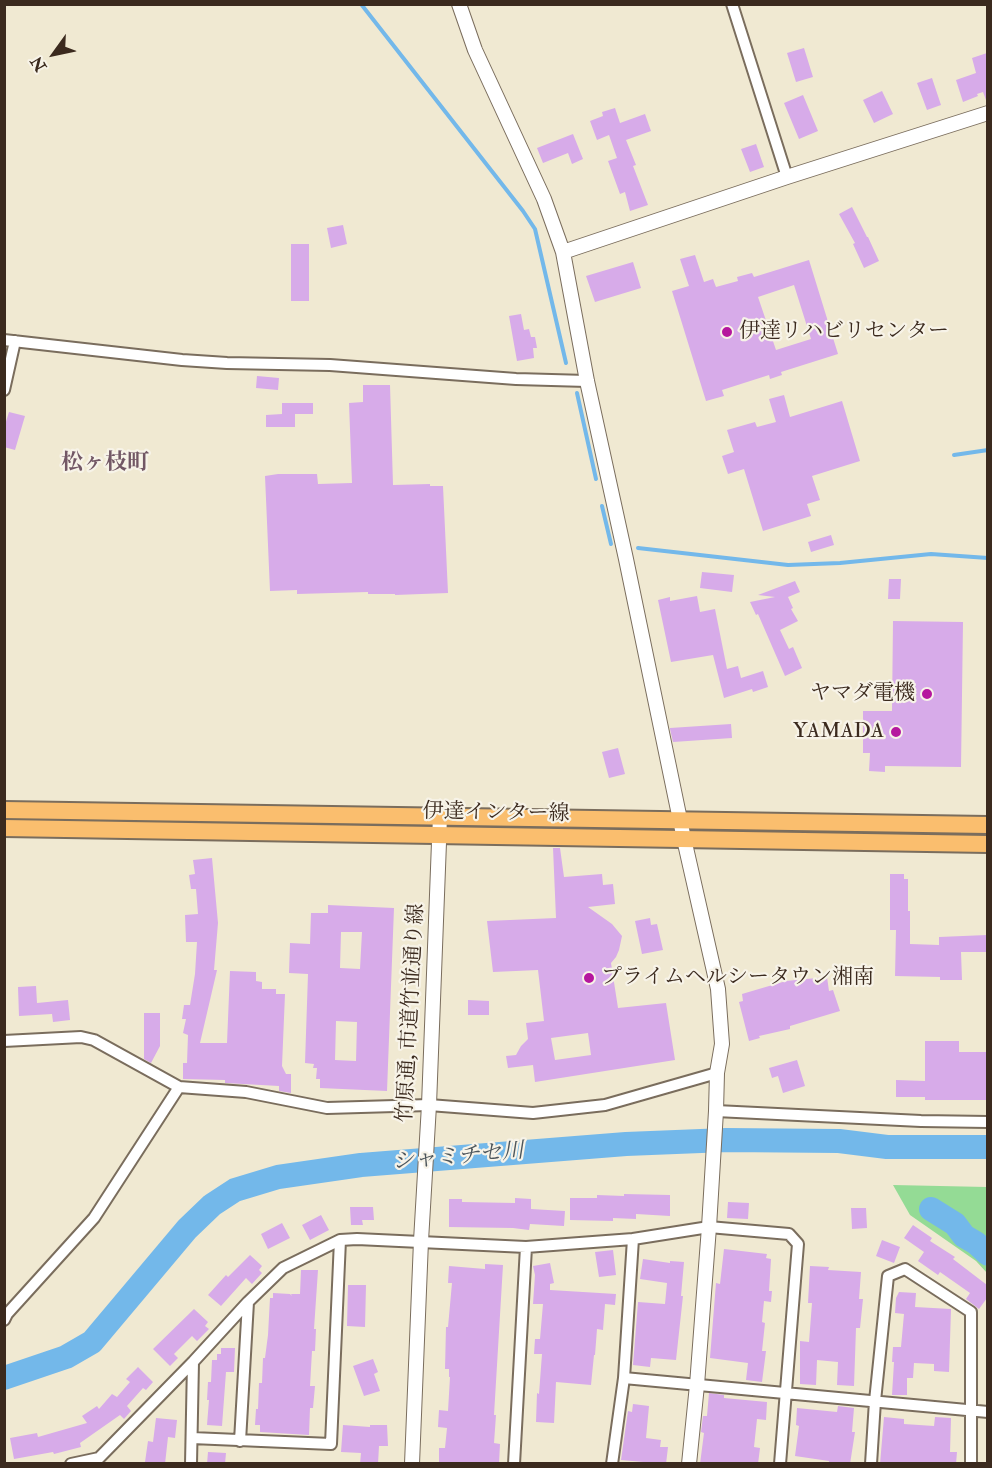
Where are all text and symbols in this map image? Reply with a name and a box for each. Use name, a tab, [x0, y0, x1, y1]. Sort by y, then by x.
north arrow	[24, 24, 84, 84]
text: N	[27, 52, 51, 75]
place label: 伊達リハビリセンター	[739, 319, 949, 345]
marker: 伊達リハビリセンター	[720, 325, 734, 339]
district label: 松ヶ枝町	[61, 451, 149, 477]
place label: ヤマダ電機	[810, 681, 915, 707]
marker: ヤマダ電機	[920, 687, 934, 701]
place label: YAMADA	[793, 719, 884, 745]
marker: YAMADA	[889, 725, 903, 739]
street label: 伊達インター線	[422, 800, 570, 828]
street label: 竹原通, 市道竹並通り線	[394, 903, 430, 1123]
place label: プライムヘルシータウン湘南	[601, 965, 874, 991]
marker: プライムヘルシータウン湘南	[582, 971, 596, 985]
water label: シャミチセ川	[391, 1139, 525, 1177]

